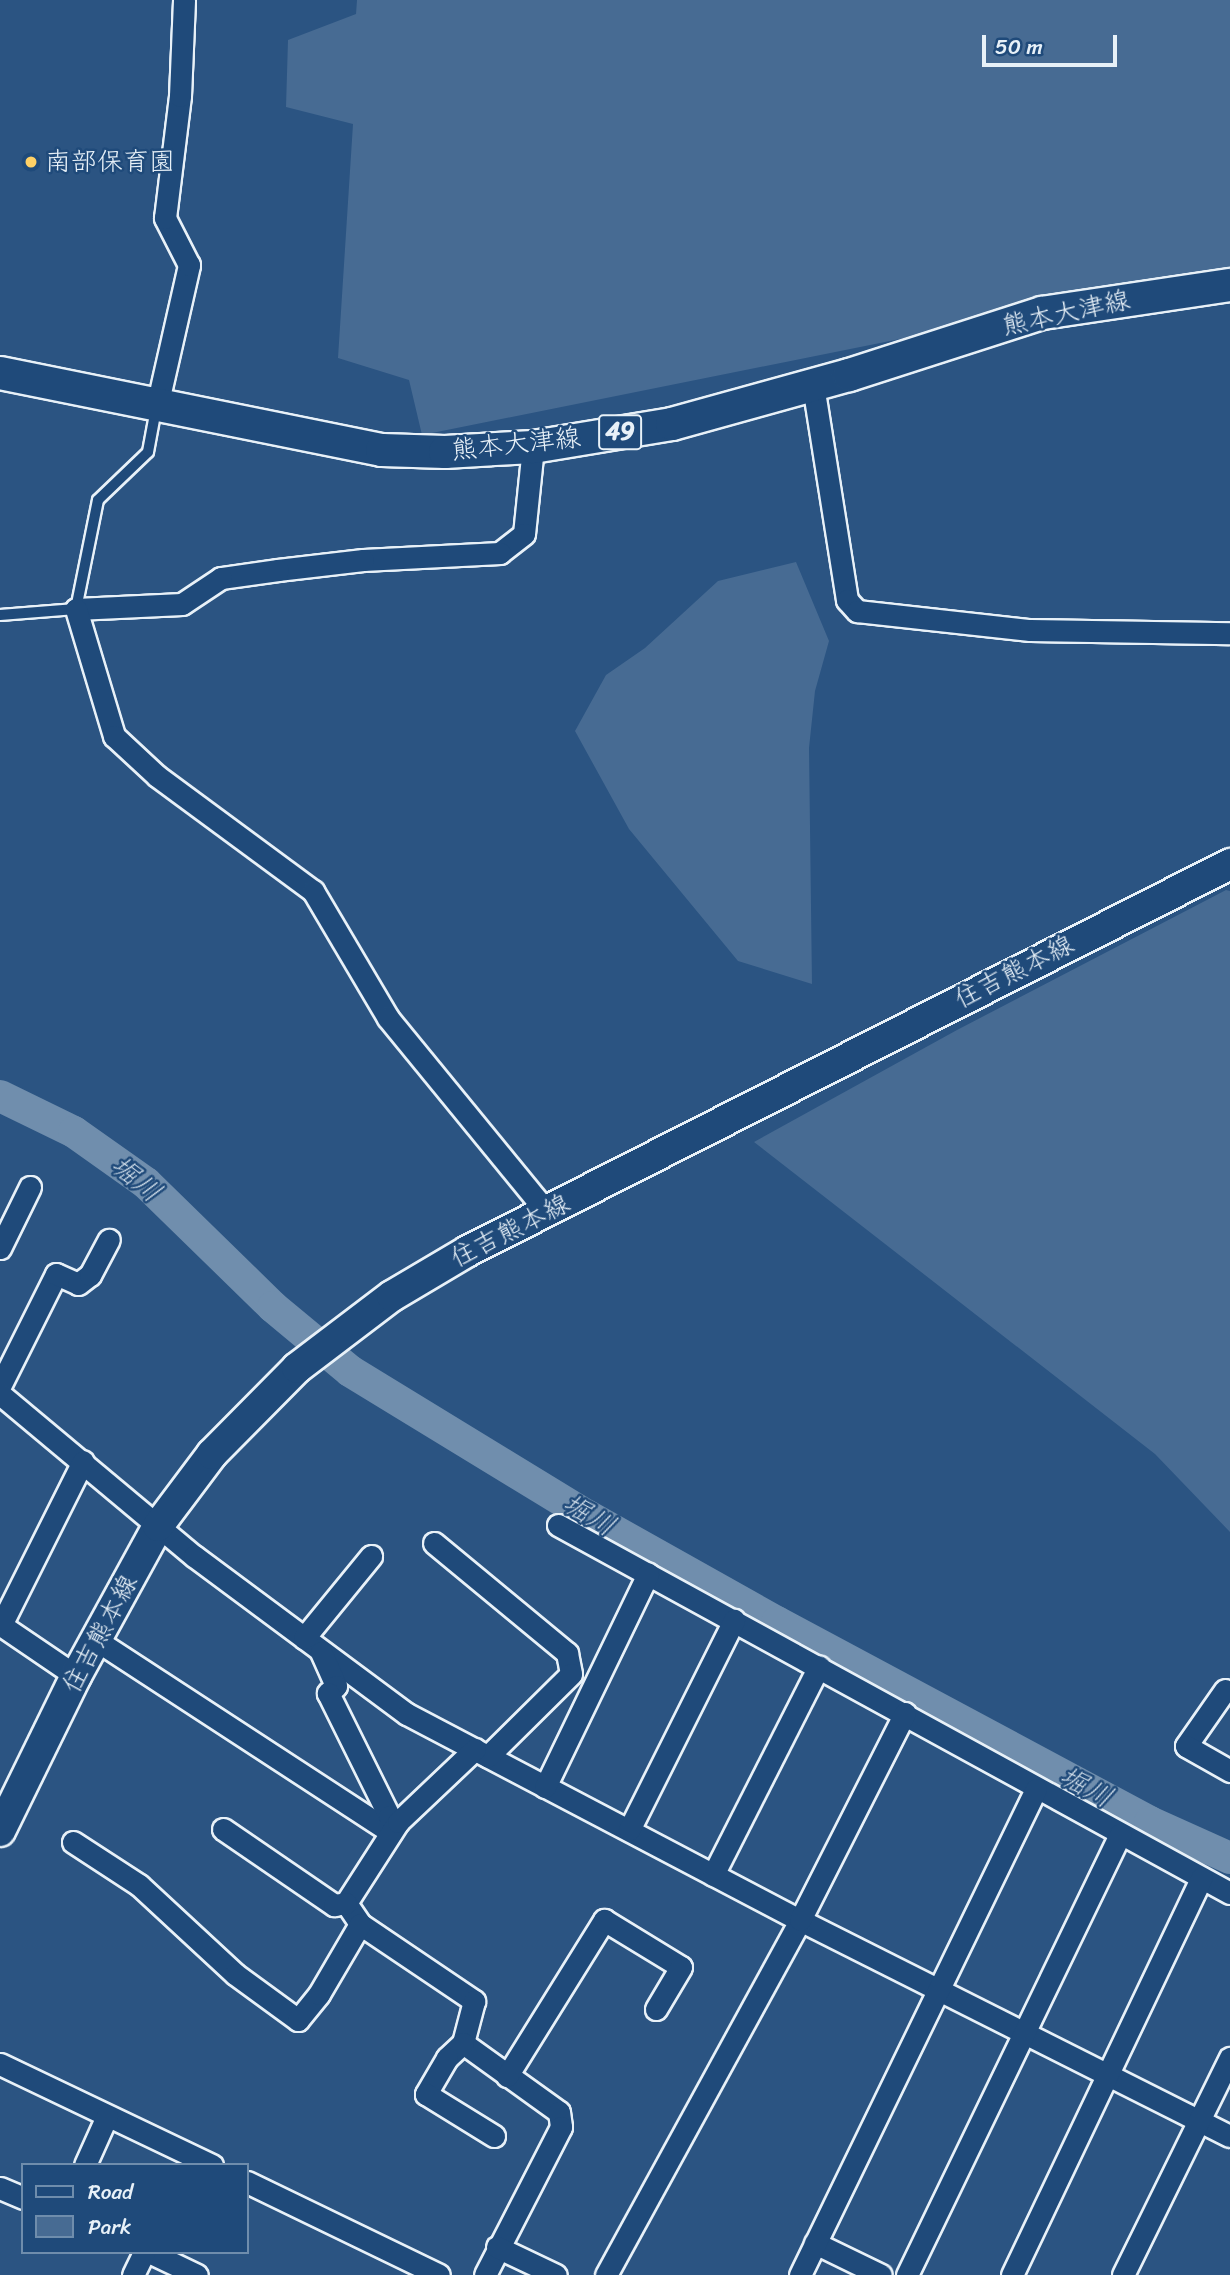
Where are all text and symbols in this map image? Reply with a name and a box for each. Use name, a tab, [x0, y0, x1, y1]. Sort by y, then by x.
scale bar	[985, 21, 1120, 65]
text: 50 m	[995, 28, 1043, 66]
place label: 南部保育園	[45, 146, 175, 178]
marker: 南部保育園	[23, 154, 39, 170]
street label: 熊本大津線	[999, 284, 1133, 342]
road number: 49	[597, 412, 643, 452]
street label: 熊本大津線	[450, 422, 582, 466]
street label: 住吉熊本線	[949, 929, 1079, 1015]
water label: 堀川	[104, 1148, 168, 1210]
street label: 住吉熊本線	[445, 1188, 575, 1274]
water label: 堀川	[556, 1486, 622, 1544]
street label: 住吉熊本線	[56, 1569, 144, 1699]
water label: 堀川	[1053, 1759, 1119, 1815]
legend	[21, 2163, 248, 2254]
text: Road	[88, 2173, 133, 2211]
text: Park	[88, 2208, 131, 2246]

